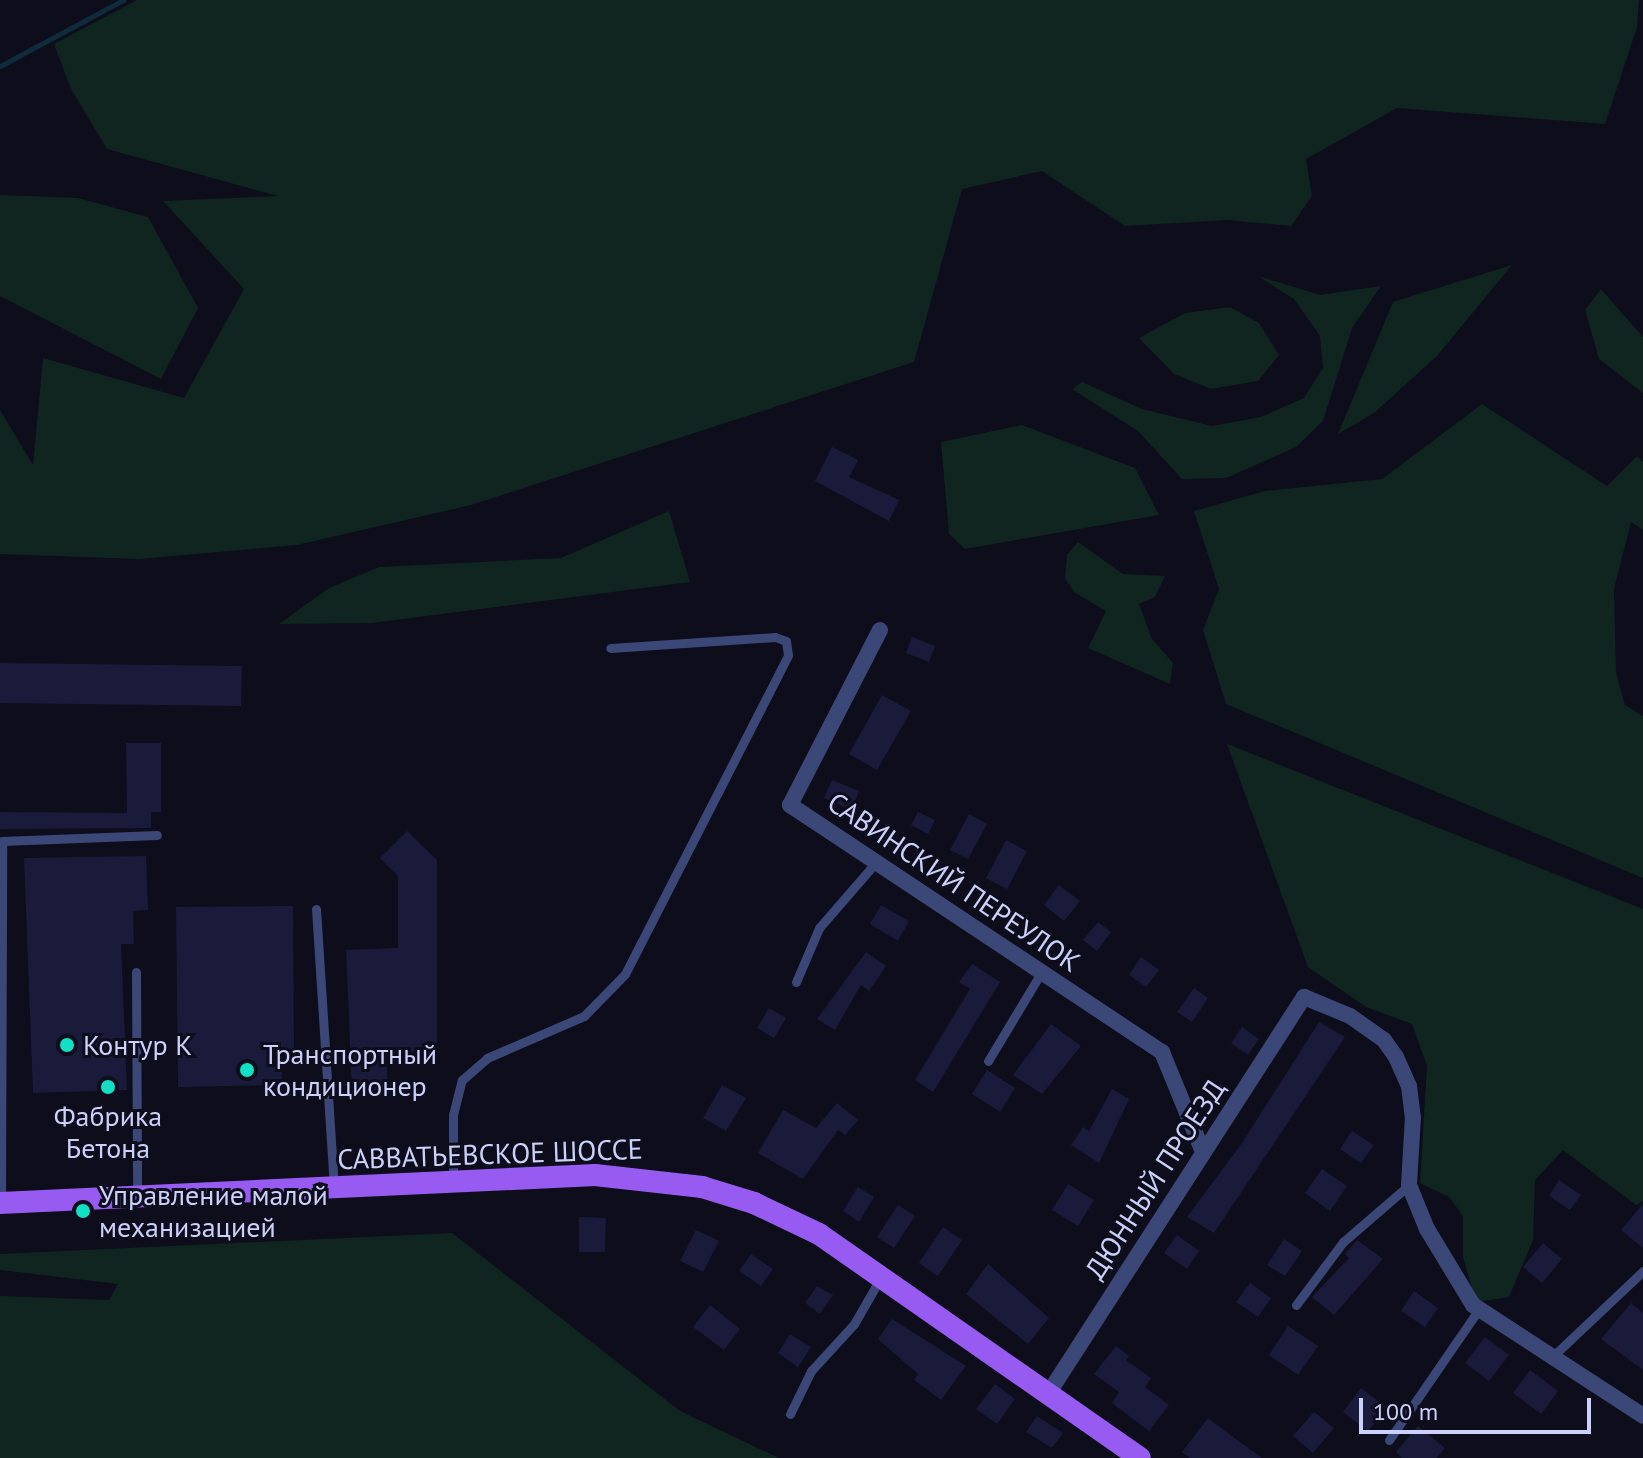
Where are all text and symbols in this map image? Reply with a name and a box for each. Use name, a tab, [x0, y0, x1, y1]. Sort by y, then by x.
street label: САВИНСКИЙ ПЕРЕУЛОК	[822, 785, 1086, 979]
place label: Контур К	[83, 1028, 192, 1062]
marker: Контур К	[58, 1036, 76, 1054]
place label: Транспортный кондиционер	[263, 1037, 437, 1103]
marker: Транспортный кондиционер	[238, 1061, 256, 1079]
street label: ДЮННЫЙ ПРОЕЗД	[1078, 1073, 1232, 1285]
marker: Фабрика Бетона	[99, 1078, 117, 1096]
place label: Фабрика Бетона	[54, 1099, 162, 1165]
street label: САВВАТЬЕВСКОЕ ШОССЕ	[337, 1132, 643, 1176]
place label: Управление малой механизацией	[99, 1178, 328, 1244]
marker: Управление малой механизацией	[74, 1202, 92, 1220]
scale bar	[1363, 1382, 1595, 1432]
text: 100 m	[1373, 1396, 1438, 1427]

